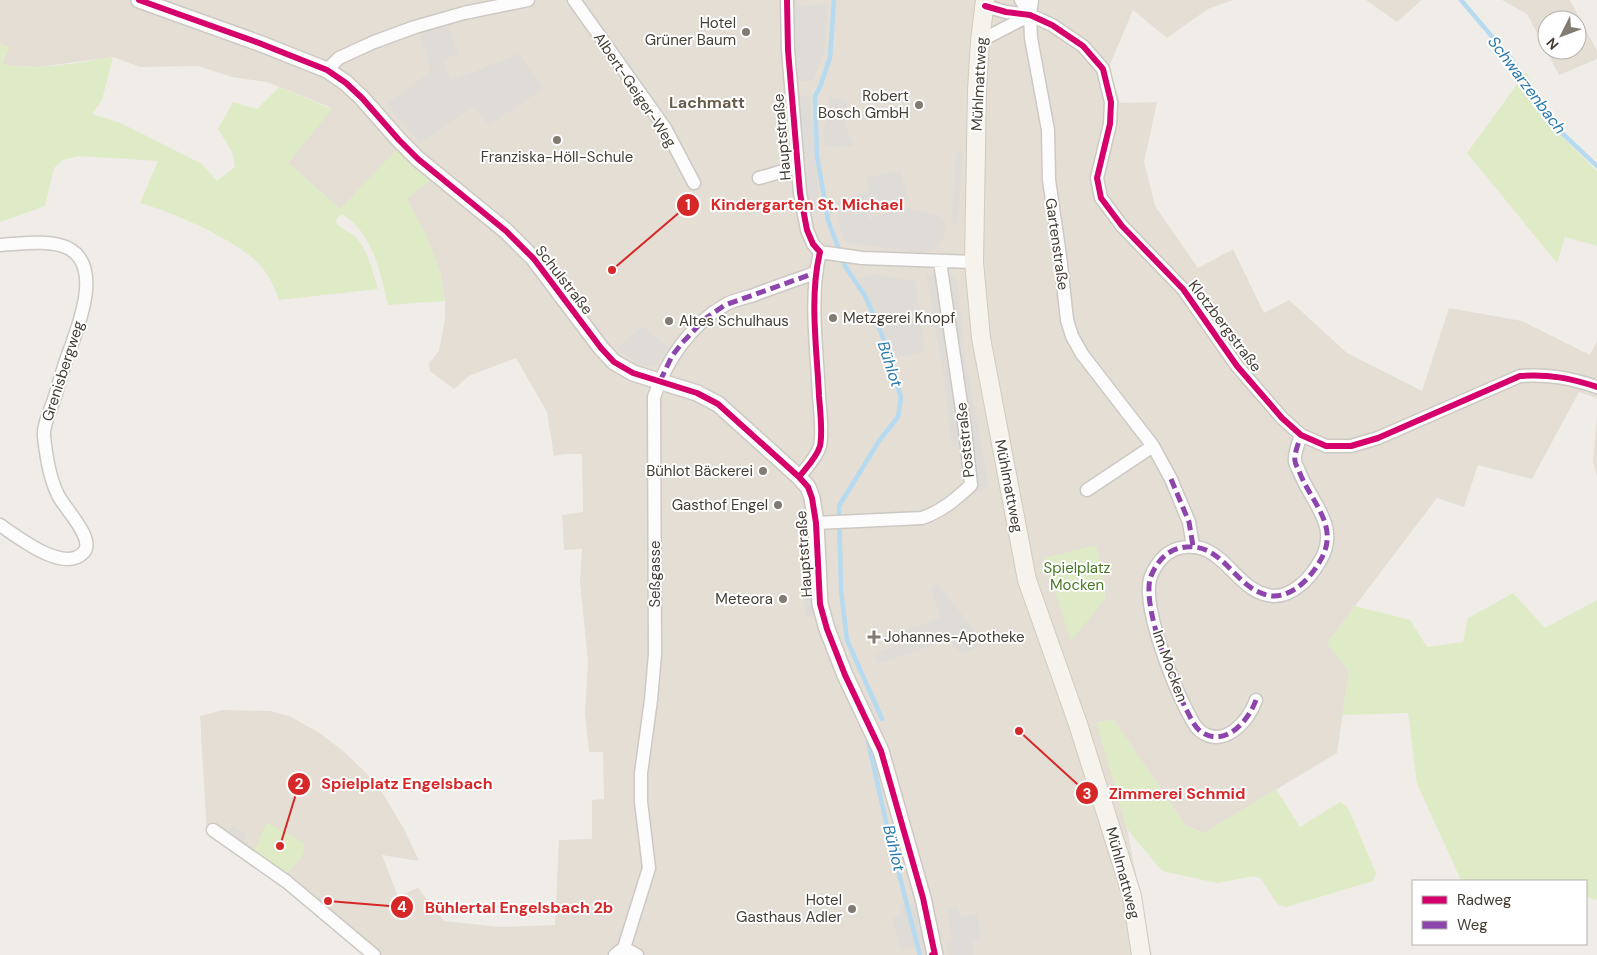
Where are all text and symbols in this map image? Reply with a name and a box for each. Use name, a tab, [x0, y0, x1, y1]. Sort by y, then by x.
north arrow	[1537, 10, 1587, 60]
place label: Hotel Grüner Baum	[645, 13, 736, 50]
marker: Hotel Grüner Baum	[740, 26, 752, 38]
street label: Albert-Geiger-Weg	[589, 29, 681, 151]
water label: Schwarzenbach	[1483, 32, 1571, 138]
text: N	[1542, 34, 1562, 54]
street label: Mühlmattweg	[967, 36, 991, 132]
place label: Robert Bosch GmbH	[818, 86, 909, 123]
district label: Lachmatt	[669, 92, 745, 113]
street label: Hauptstraße	[768, 93, 796, 181]
marker: Robert Bosch GmbH	[913, 99, 925, 111]
marker: Franziska-Höll-Schule	[551, 134, 563, 146]
place label: Franziska-Höll-Schule	[481, 147, 633, 167]
callout: Kindergarten St. Michael	[676, 189, 913, 220]
text: Kindergarten St. Michael	[711, 194, 903, 215]
text: 1	[685, 195, 691, 215]
street label: Gartenstraße	[1041, 197, 1073, 291]
street label: Schulstraße	[531, 241, 597, 319]
street label: Klotzbergstraße	[1184, 276, 1266, 376]
place label: Metzgerei Knopf	[843, 308, 955, 328]
place label: Altes Schulhaus	[679, 311, 789, 331]
marker: Metzgerei Knopf	[827, 312, 839, 324]
marker: Altes Schulhaus	[663, 315, 675, 327]
street label: Grenisbergweg	[37, 318, 89, 424]
water label: Bühlot	[873, 338, 908, 390]
street label: Poststraße	[951, 402, 979, 478]
street label: Mühlmattweg	[990, 438, 1028, 534]
place label: Bühlot Bäckerei	[646, 461, 753, 481]
marker: Bühlot Bäckerei	[757, 465, 769, 477]
place label: Gasthof Engel	[672, 495, 768, 515]
marker: Gasthof Engel	[772, 499, 784, 511]
street label: Hauptstraße	[791, 510, 817, 598]
street label: Seßgasse	[645, 540, 665, 608]
park label: Spielplatz Mocken	[1044, 558, 1111, 595]
place label: Meteora	[715, 589, 773, 609]
marker: Meteora	[777, 593, 789, 605]
place label: Johannes-Apotheke	[884, 627, 1025, 647]
street label: Im Mocken	[1148, 627, 1192, 705]
marker: Johannes-Apotheke	[868, 631, 880, 643]
callout: Spielplatz Engelsbach	[286, 768, 503, 799]
text: Spielplatz Engelsbach	[321, 773, 493, 794]
text: 2	[295, 774, 304, 794]
callout: Zimmerei Schmid	[1074, 778, 1256, 809]
text: Zimmerei Schmid	[1109, 783, 1245, 804]
text: 3	[1082, 784, 1092, 804]
water label: Bühlot	[878, 823, 910, 874]
street label: Mühlmattweg	[1101, 825, 1145, 921]
legend	[1412, 880, 1587, 945]
place label: Hotel Gasthaus Adler	[736, 890, 842, 927]
text: Radweg	[1457, 890, 1511, 910]
callout: Bühlertal Engelsbach 2b	[390, 892, 623, 923]
text: 4	[397, 897, 407, 917]
text: Bühlertal Engelsbach 2b	[425, 897, 613, 918]
marker: Hotel Gasthaus Adler	[846, 903, 858, 915]
text: Weg	[1457, 915, 1488, 935]

